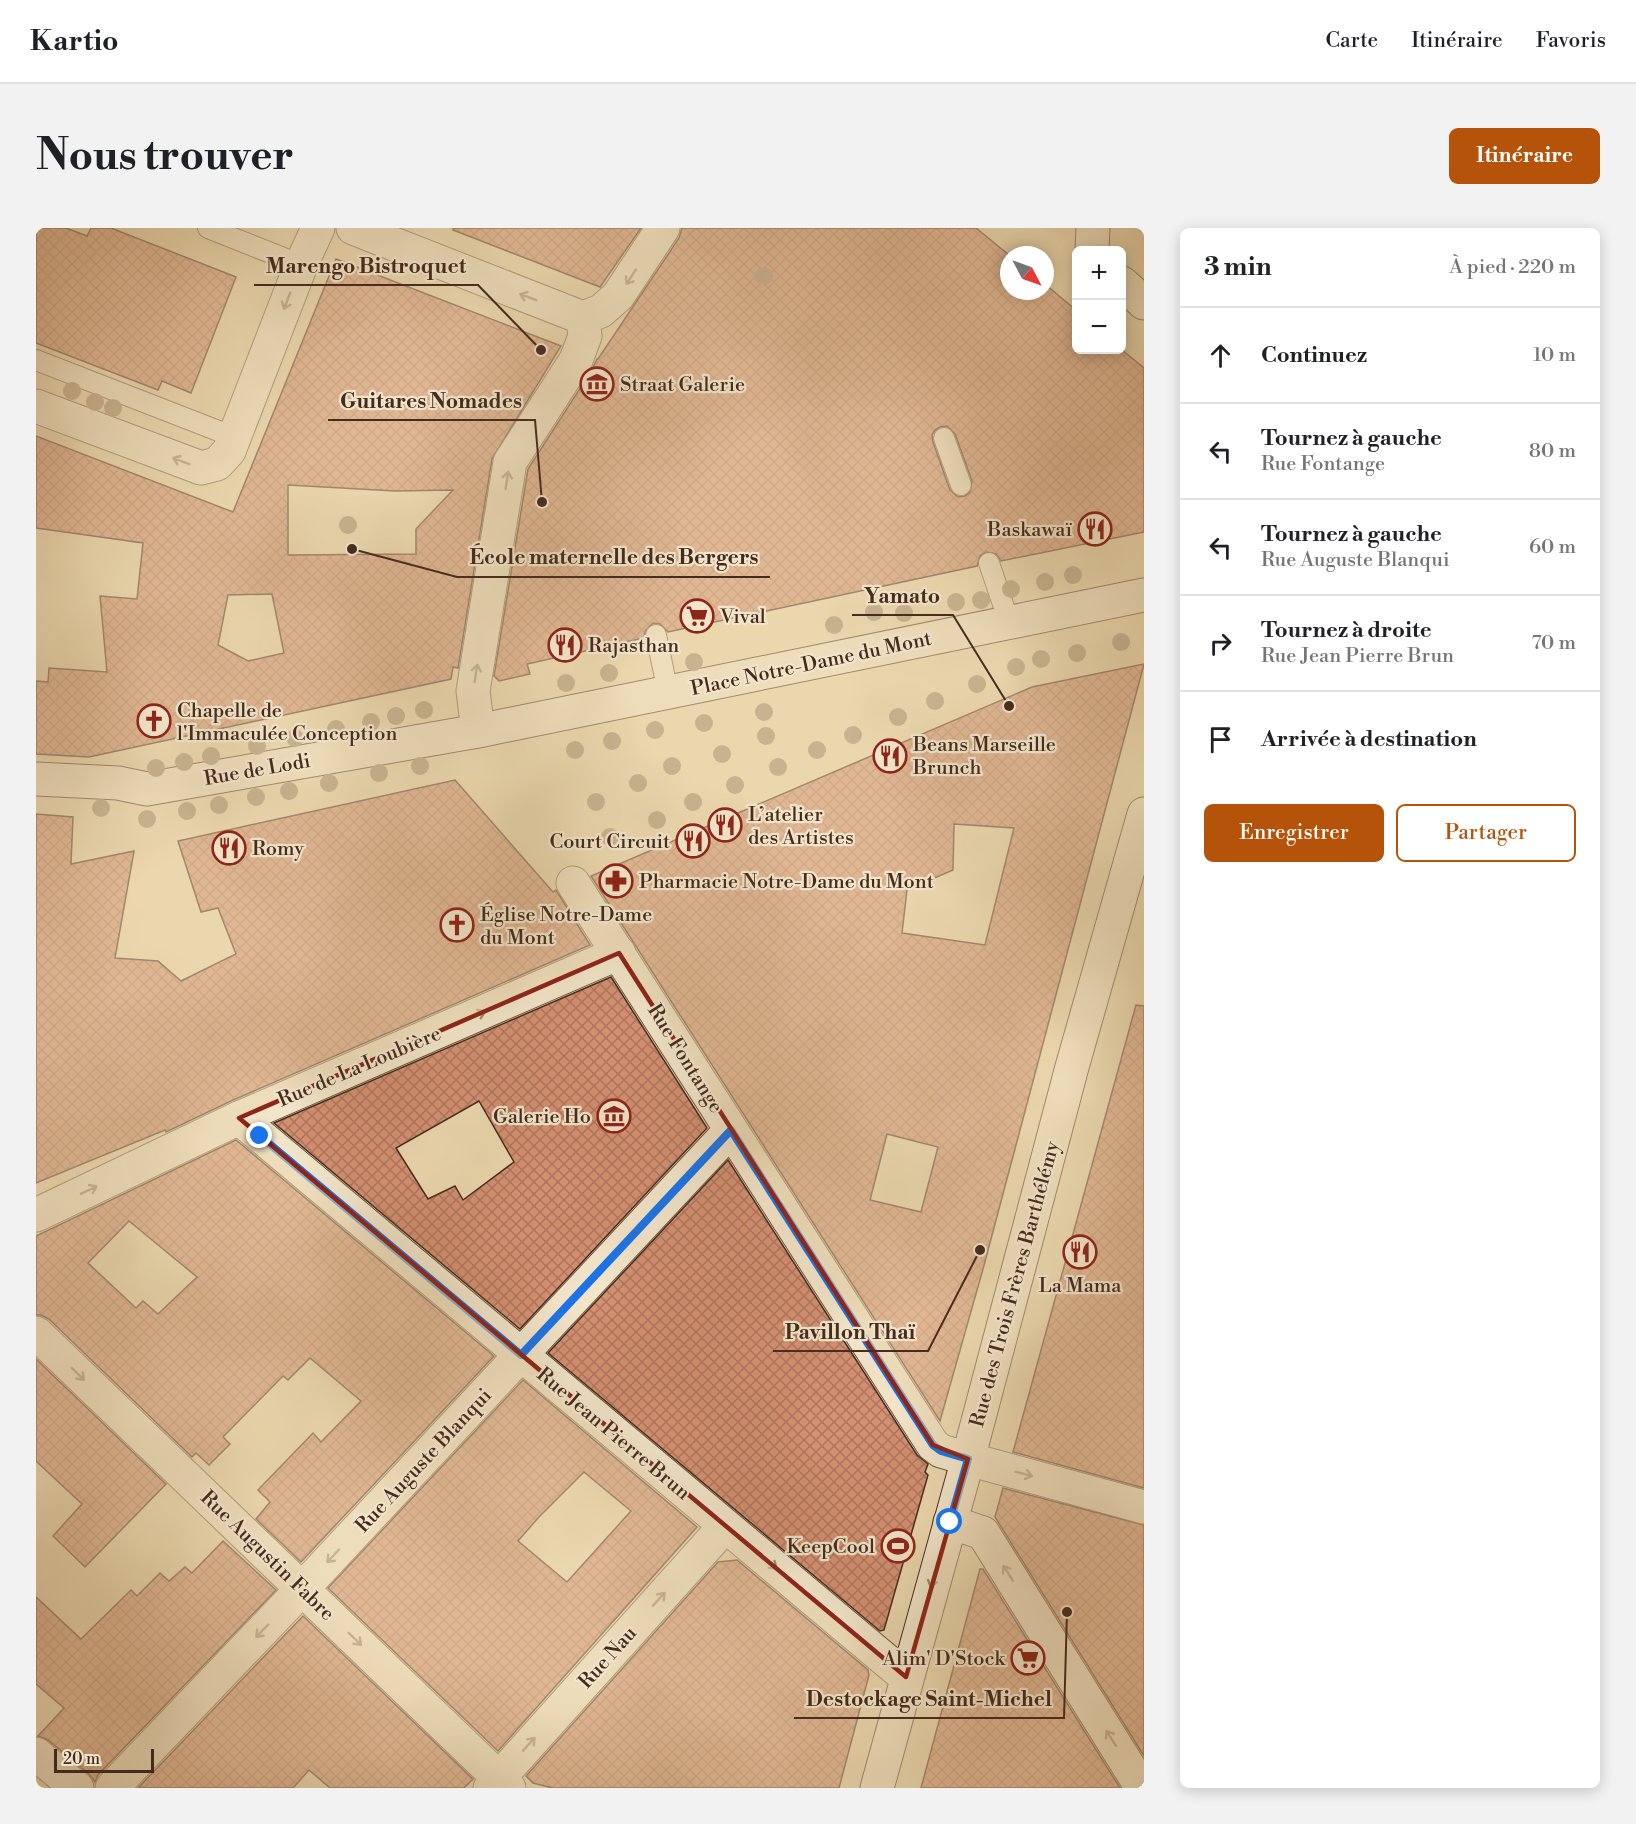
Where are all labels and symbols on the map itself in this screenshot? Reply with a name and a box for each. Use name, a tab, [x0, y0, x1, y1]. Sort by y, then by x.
callout: Marengo Bistroquet	[254, 246, 478, 285]
north arrow	[1000, 246, 1054, 300]
text: Marengo Bistroquet	[266, 254, 467, 280]
one-way arrow	[625, 268, 637, 285]
one-way arrow	[281, 291, 292, 310]
one-way arrow	[519, 291, 538, 302]
museum icon: Straat Galerie	[579, 366, 615, 402]
place label: Straat Galerie	[620, 373, 745, 398]
callout: Guitares Nomades	[328, 381, 535, 420]
text: Guitares Nomades	[340, 389, 522, 415]
one-way arrow	[173, 455, 191, 466]
one-way arrow	[502, 471, 513, 490]
restaurant icon: Baskawaï	[1077, 511, 1113, 547]
place label: Baskawaï	[986, 518, 1072, 543]
callout: École maternelle des Bergers	[457, 538, 770, 577]
text: École maternelle des Bergers	[469, 543, 759, 571]
callout: Yamato	[852, 576, 953, 615]
text: Yamato	[864, 584, 940, 610]
supermarket icon: Vival	[679, 598, 715, 634]
place label: Vival	[719, 605, 766, 630]
restaurant icon: Rajasthan	[547, 627, 583, 663]
street label: Place Notre-Dame du Mont	[689, 627, 934, 702]
place label: Rajasthan	[588, 634, 679, 659]
one-way arrow	[471, 663, 482, 683]
place label: Chapelle de l'Immaculée Conception	[177, 699, 397, 747]
church icon: Chapelle de l'Immaculée Conception	[136, 703, 172, 739]
place label: Beans Marseille Brunch	[912, 733, 1056, 781]
restaurant icon: Beans Marseille Brunch	[872, 738, 908, 774]
street label: Rue de Lodi	[202, 749, 313, 792]
place label: L’atelier des Artistes	[748, 803, 854, 851]
restaurant icon: L’atelier des Artistes	[707, 807, 743, 843]
restaurant icon: Court Circuit	[675, 823, 711, 859]
restaurant icon: Romy	[211, 830, 247, 866]
place label: Court Circuit	[550, 830, 670, 855]
place label: Romy	[252, 837, 304, 862]
pharmacy icon: Pharmacie Notre-Dame du Mont	[598, 863, 634, 899]
place label: Pharmacie Notre-Dame du Mont	[639, 870, 934, 895]
place label: Église Notre-Dame du Mont	[480, 902, 652, 951]
church icon: Église Notre-Dame du Mont	[439, 907, 475, 943]
street label: Rue Fontange	[641, 1000, 728, 1118]
one-way arrow	[468, 1009, 486, 1021]
street label: Rue de La Loubière	[274, 1022, 445, 1113]
museum icon: Galerie Ho	[596, 1098, 632, 1134]
place label: Galerie Ho	[493, 1105, 591, 1130]
route end	[246, 1122, 272, 1148]
street label: Rue des Trois Frères Barthélémy	[965, 1138, 1066, 1430]
one-way arrow	[79, 1183, 97, 1195]
restaurant icon: La Mama	[1062, 1234, 1098, 1270]
place label: La Mama	[1039, 1274, 1122, 1299]
callout: Pavillon Thaï	[773, 1312, 928, 1351]
text: Pavillon Thaï	[785, 1320, 916, 1346]
street label: Rue Jean Pierre Brun	[531, 1363, 695, 1506]
one-way arrow	[71, 1366, 86, 1381]
street label: Rue Auguste Blanqui	[351, 1383, 498, 1539]
one-way arrow	[1014, 1469, 1033, 1481]
street label: Rue Augustin Fabre	[195, 1486, 339, 1626]
route start	[936, 1508, 962, 1534]
sports icon: KeepCool	[880, 1528, 916, 1564]
place label: KeepCool	[787, 1535, 875, 1560]
one-way arrow	[326, 1548, 340, 1563]
one-way arrow	[761, 1556, 777, 1569]
one-way arrow	[1001, 1565, 1013, 1582]
one-way arrow	[927, 1569, 938, 1588]
one-way arrow	[652, 1592, 666, 1607]
street label: Rue Nau	[574, 1621, 643, 1694]
one-way arrow	[255, 1623, 269, 1638]
one-way arrow	[348, 1632, 363, 1647]
supermarket icon: Alim' D'Stock	[1010, 1640, 1046, 1676]
place label: Alim' D'Stock	[882, 1647, 1007, 1672]
callout: Destockage Saint-Michel	[794, 1679, 1064, 1718]
text: Destockage Saint-Michel	[806, 1687, 1052, 1713]
one-way arrow	[1105, 1731, 1117, 1747]
one-way arrow	[522, 1737, 536, 1752]
scale bar	[54, 1746, 154, 1774]

